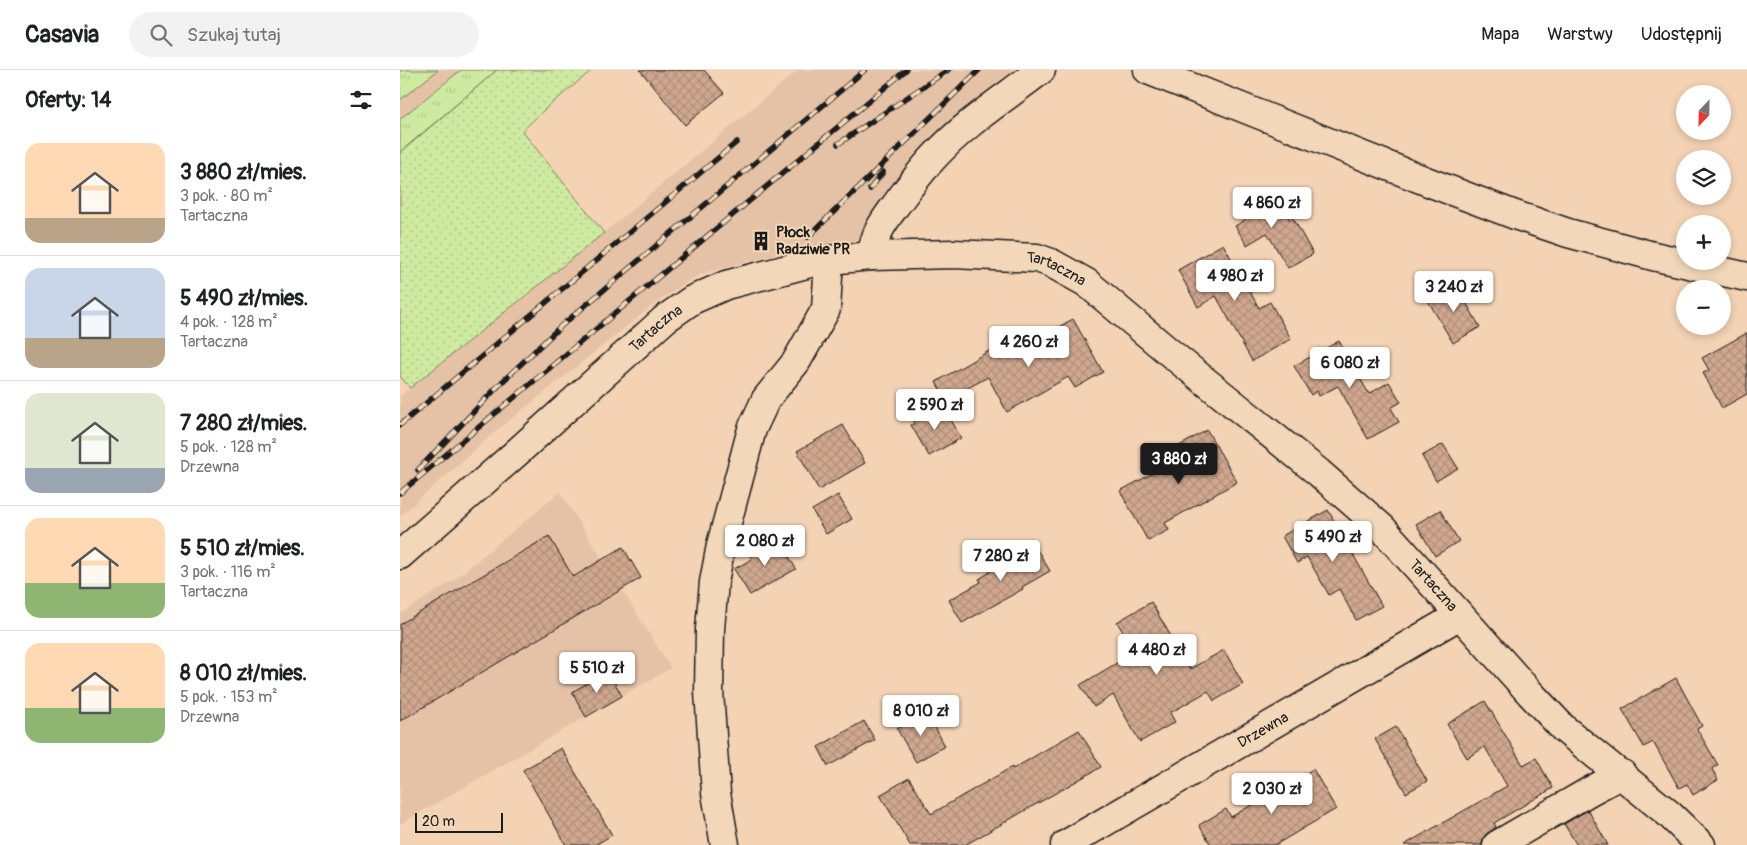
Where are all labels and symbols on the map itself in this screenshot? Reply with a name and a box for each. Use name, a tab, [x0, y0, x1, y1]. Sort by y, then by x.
north arrow	[1676, 85, 1731, 140]
pin: 4 860 zł	[1220, 186, 1324, 229]
place label: Płock Radziwie PR	[776, 223, 850, 259]
building icon: Płock Radziwie PR	[750, 230, 772, 252]
street label: Tartaczna	[1026, 248, 1089, 290]
pin: 4 980 zł	[1183, 260, 1287, 302]
pin: 3 240 zł	[1402, 270, 1506, 313]
street label: Tartaczna	[625, 300, 686, 356]
pin: 4 260 zł	[977, 326, 1081, 368]
pin: 6 080 zł	[1298, 346, 1402, 389]
pin: 2 590 zł	[883, 388, 987, 431]
pin: 3 880 zł	[1127, 442, 1231, 485]
pin: 5 490 zł	[1281, 520, 1385, 563]
pin: 2 080 zł	[713, 524, 817, 567]
pin: 7 280 zł	[949, 540, 1053, 582]
street label: Tartaczna	[1405, 555, 1462, 615]
pin: 4 480 zł	[1105, 634, 1209, 676]
pin: 5 510 zł	[545, 652, 649, 694]
pin: 8 010 zł	[869, 694, 973, 737]
street label: Drzewna	[1234, 708, 1292, 752]
pin: 2 030 zł	[1220, 772, 1324, 815]
scale bar	[415, 810, 502, 833]

